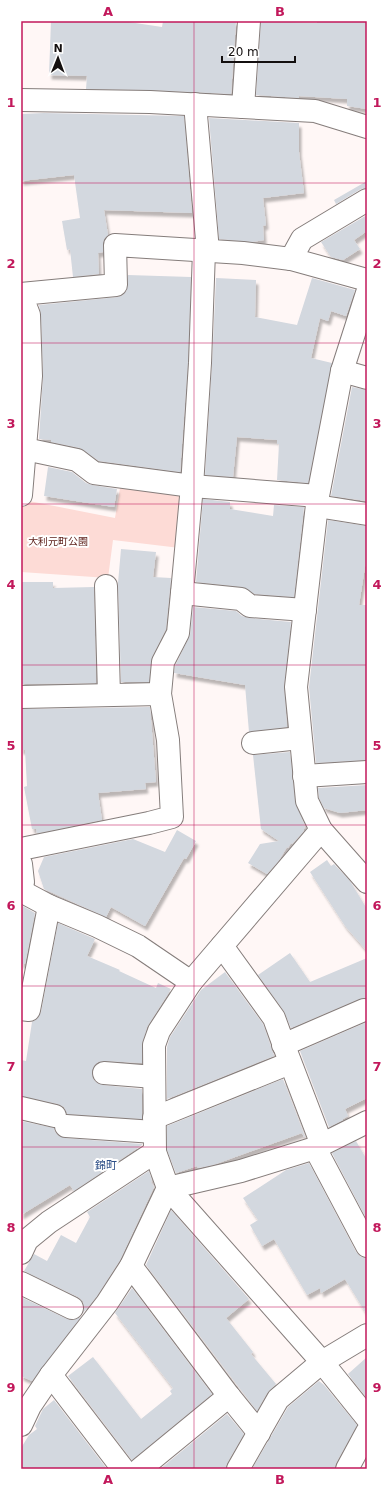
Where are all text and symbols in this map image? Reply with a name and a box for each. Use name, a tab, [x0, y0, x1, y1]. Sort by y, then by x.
text: A	[103, 4, 113, 19]
text: B	[275, 4, 285, 19]
north arrow	[38, 38, 78, 78]
scale bar	[222, 38, 295, 64]
text: N	[53, 42, 63, 55]
text: 20 m	[228, 45, 259, 59]
text: 1	[6, 95, 16, 110]
text: 1	[372, 95, 382, 110]
text: 2	[6, 256, 16, 271]
text: 2	[372, 256, 382, 271]
text: 3	[6, 416, 16, 431]
text: 3	[372, 416, 382, 431]
park label: 大利元町公園	[28, 536, 88, 547]
text: 4	[6, 577, 16, 592]
text: 4	[372, 577, 382, 592]
text: 5	[6, 738, 16, 753]
text: 5	[372, 738, 382, 753]
text: 6	[6, 898, 16, 913]
text: 6	[372, 898, 382, 913]
text: 7	[6, 1059, 16, 1074]
text: 7	[372, 1059, 382, 1074]
district label: 錦町	[95, 1159, 117, 1172]
text: 8	[6, 1220, 16, 1235]
text: 8	[372, 1220, 382, 1235]
text: 9	[6, 1380, 16, 1395]
text: 9	[372, 1380, 382, 1395]
text: A	[103, 1472, 113, 1487]
text: B	[275, 1472, 285, 1487]

